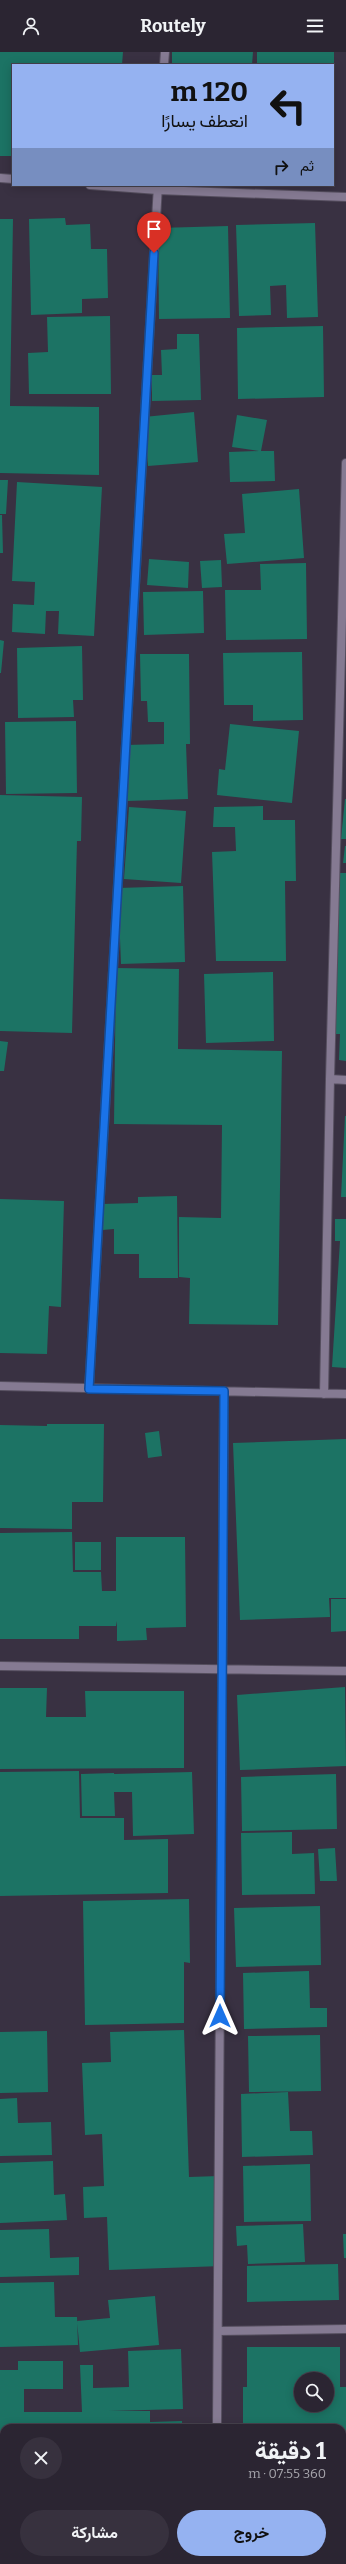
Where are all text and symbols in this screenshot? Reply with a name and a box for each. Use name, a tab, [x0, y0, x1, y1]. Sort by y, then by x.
icon: person	[20, 15, 42, 37]
text: Routely	[140, 15, 206, 37]
icon: menu	[304, 15, 326, 37]
text: 120 m	[171, 75, 248, 108]
icon: left	[262, 80, 314, 132]
text: انعطف يسارًا	[161, 110, 248, 132]
icon: right	[270, 156, 292, 178]
text: ثم	[300, 157, 314, 175]
pin	[137, 212, 171, 253]
icon: arrive	[143, 218, 165, 240]
position arrow	[199, 1995, 241, 2037]
map controls	[294, 2372, 334, 2412]
button: search	[294, 2372, 334, 2412]
button: close	[20, 2437, 62, 2479]
text: 1 دقيقة	[255, 2437, 326, 2465]
text: 360 m · 07:55	[248, 2466, 326, 2481]
button: مشاركة	[20, 2510, 169, 2556]
button: خروج	[177, 2510, 326, 2556]

